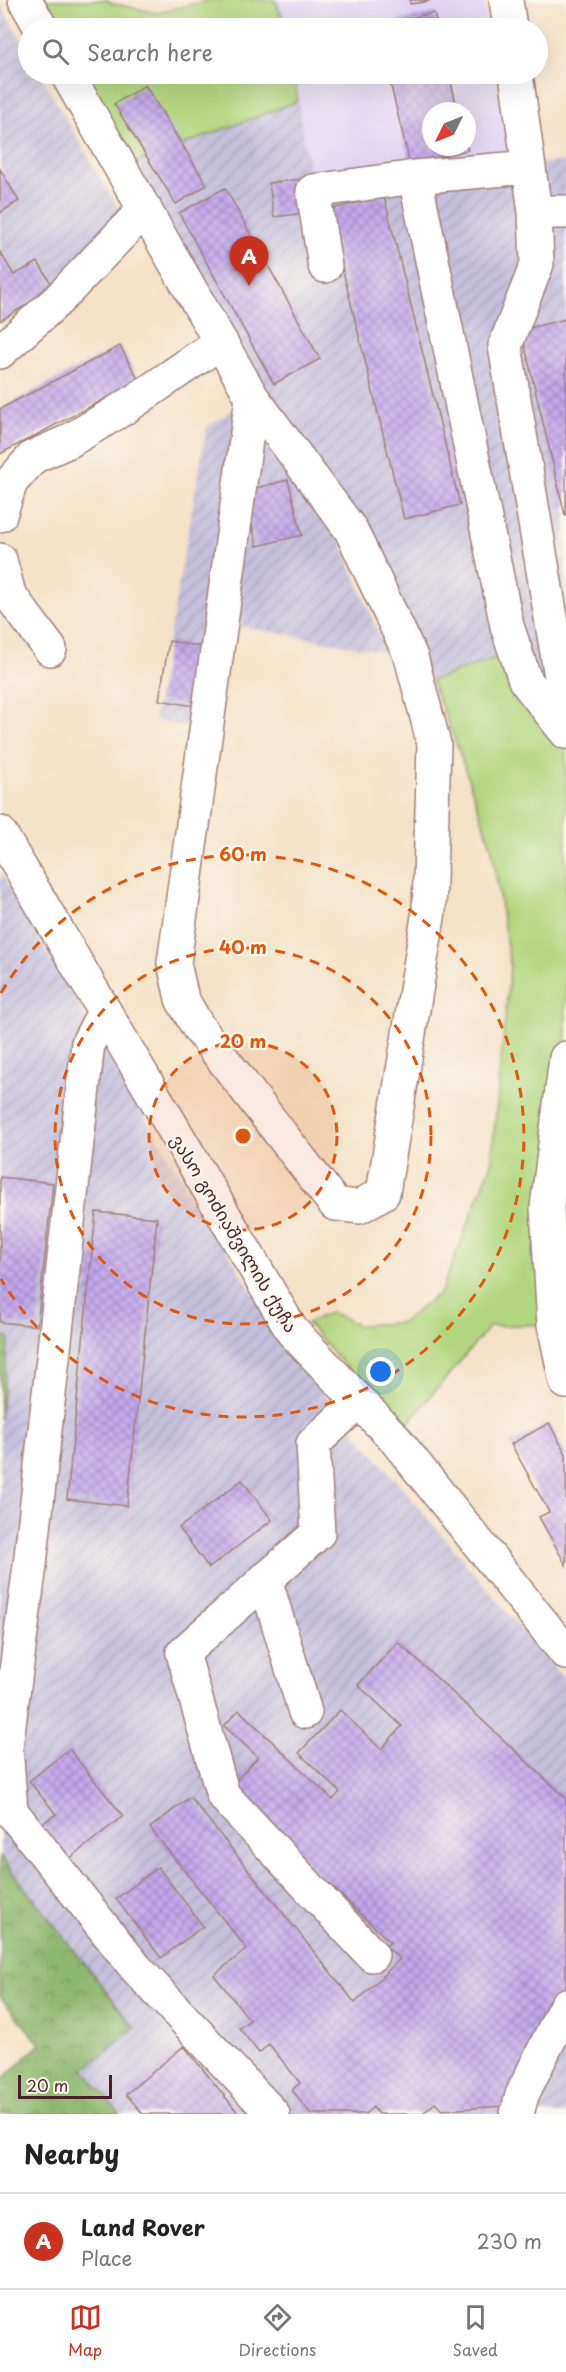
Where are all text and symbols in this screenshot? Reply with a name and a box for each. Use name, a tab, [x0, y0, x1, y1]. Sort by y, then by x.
search box	[18, 18, 548, 84]
icon: search	[39, 35, 72, 68]
text: Search here	[87, 35, 213, 68]
north arrow	[422, 102, 476, 156]
pin: A	[230, 236, 268, 286]
text: 60 m	[219, 840, 267, 867]
text: 40 m	[219, 933, 267, 960]
text: 20 m	[220, 1027, 266, 1054]
centre of rings	[233, 1126, 253, 1146]
street label: ვასო გოძიაშვილის ქუჩა	[165, 1129, 305, 1337]
your location	[366, 1357, 395, 1386]
scale bar	[18, 2072, 112, 2100]
text: 20 m	[27, 2073, 68, 2097]
text: Nearby	[24, 2134, 119, 2173]
text: Land Rover	[81, 2210, 205, 2243]
text: A	[36, 2226, 51, 2256]
text: 230 m	[477, 2226, 542, 2256]
text: Place	[81, 2243, 132, 2273]
tab: Map	[68, 2301, 102, 2361]
tab: Directions	[238, 2301, 316, 2361]
tab: Saved	[452, 2301, 498, 2361]

